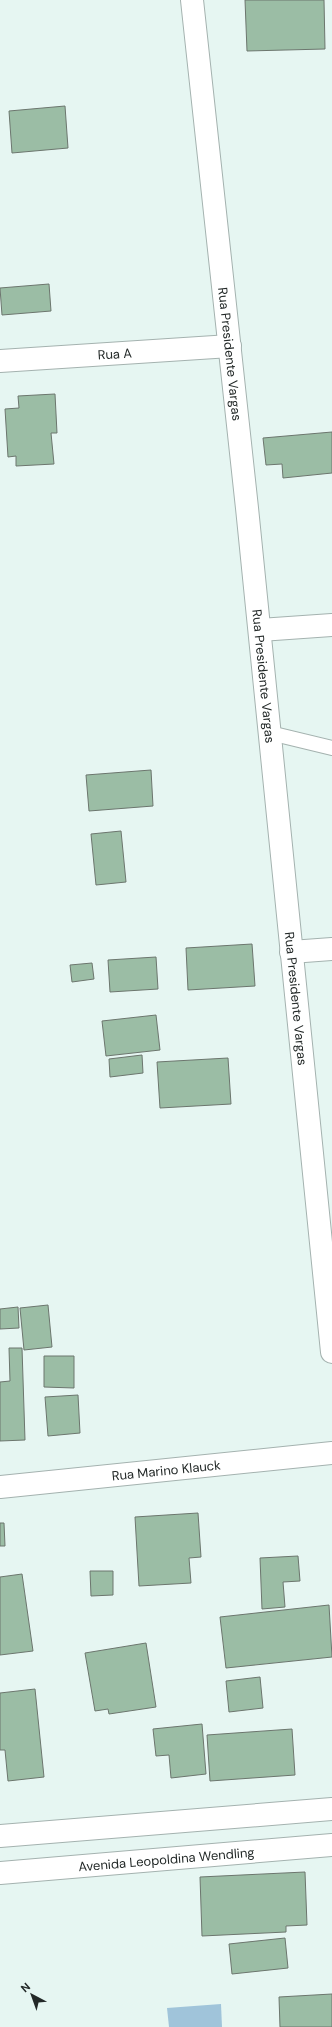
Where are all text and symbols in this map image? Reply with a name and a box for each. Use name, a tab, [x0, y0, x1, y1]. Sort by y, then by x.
street label: Rua Presidente Vargas	[214, 286, 246, 422]
street label: Rua A	[97, 344, 133, 364]
street label: Rua Presidente Vargas	[248, 609, 279, 744]
street label: Rua Presidente Vargas	[281, 931, 311, 1066]
street label: Rua Marino Klauck	[111, 1456, 222, 1485]
street label: Avenida Leopoldina Wendling	[78, 1844, 255, 1875]
north arrow	[12, 1975, 52, 2015]
text: N	[18, 1980, 33, 1995]

